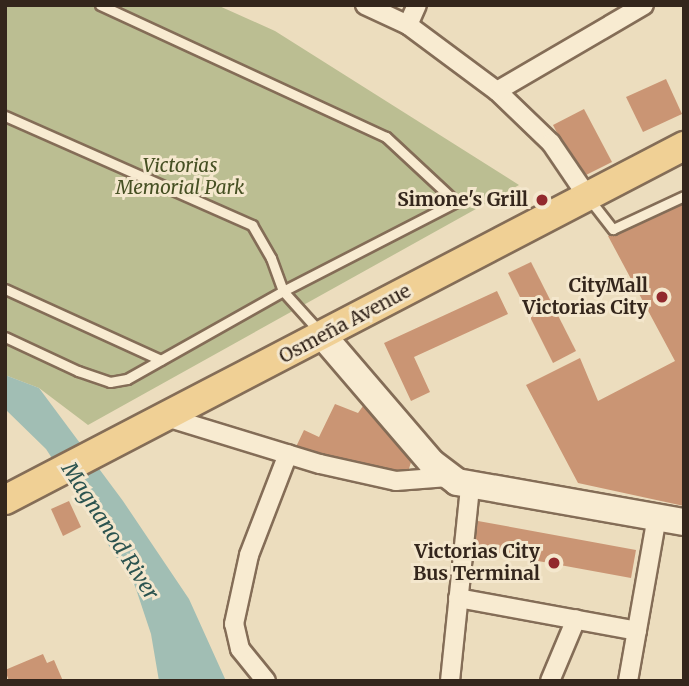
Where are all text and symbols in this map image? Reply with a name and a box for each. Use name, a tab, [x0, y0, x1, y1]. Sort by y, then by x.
park label: Victorias Memorial Park	[116, 155, 244, 199]
place label: Simone's Grill	[397, 189, 528, 211]
marker: Simone's Grill	[534, 192, 550, 208]
place label: CityMall Victorias City	[523, 275, 648, 319]
street label: Osmeña Avenue	[275, 280, 415, 368]
marker: CityMall Victorias City	[654, 289, 670, 305]
water label: Magnanod River	[56, 458, 164, 604]
place label: Victorias City Bus Terminal	[413, 541, 540, 585]
marker: Victorias City Bus Terminal	[546, 555, 562, 571]

